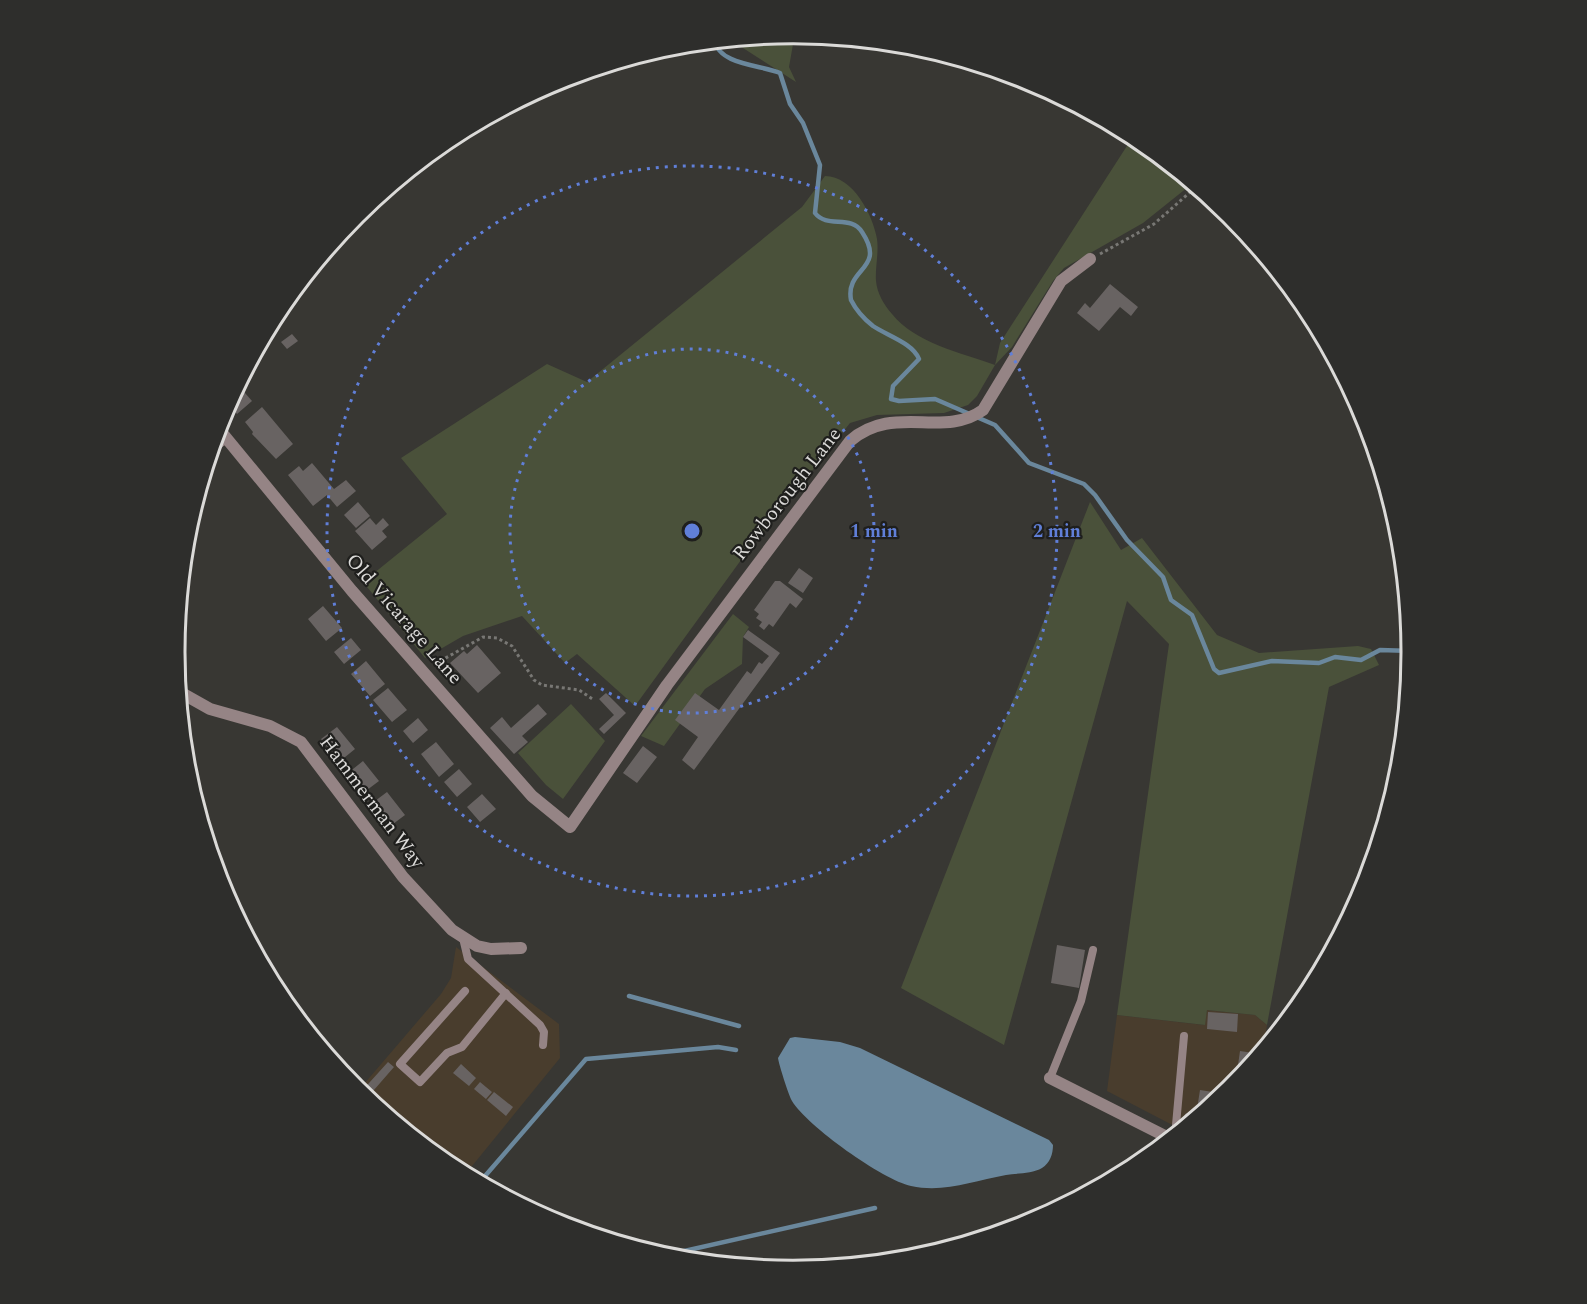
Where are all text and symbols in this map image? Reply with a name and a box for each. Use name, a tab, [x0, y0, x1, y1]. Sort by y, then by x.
street label: Rowborough Lane	[725, 421, 849, 567]
text: 1 min	[850, 518, 898, 545]
text: 2 min	[1033, 518, 1081, 545]
centre of rings	[682, 521, 702, 541]
street label: Old Vicarage Lane	[338, 547, 470, 691]
street label: Hammerman Way	[312, 729, 433, 876]

